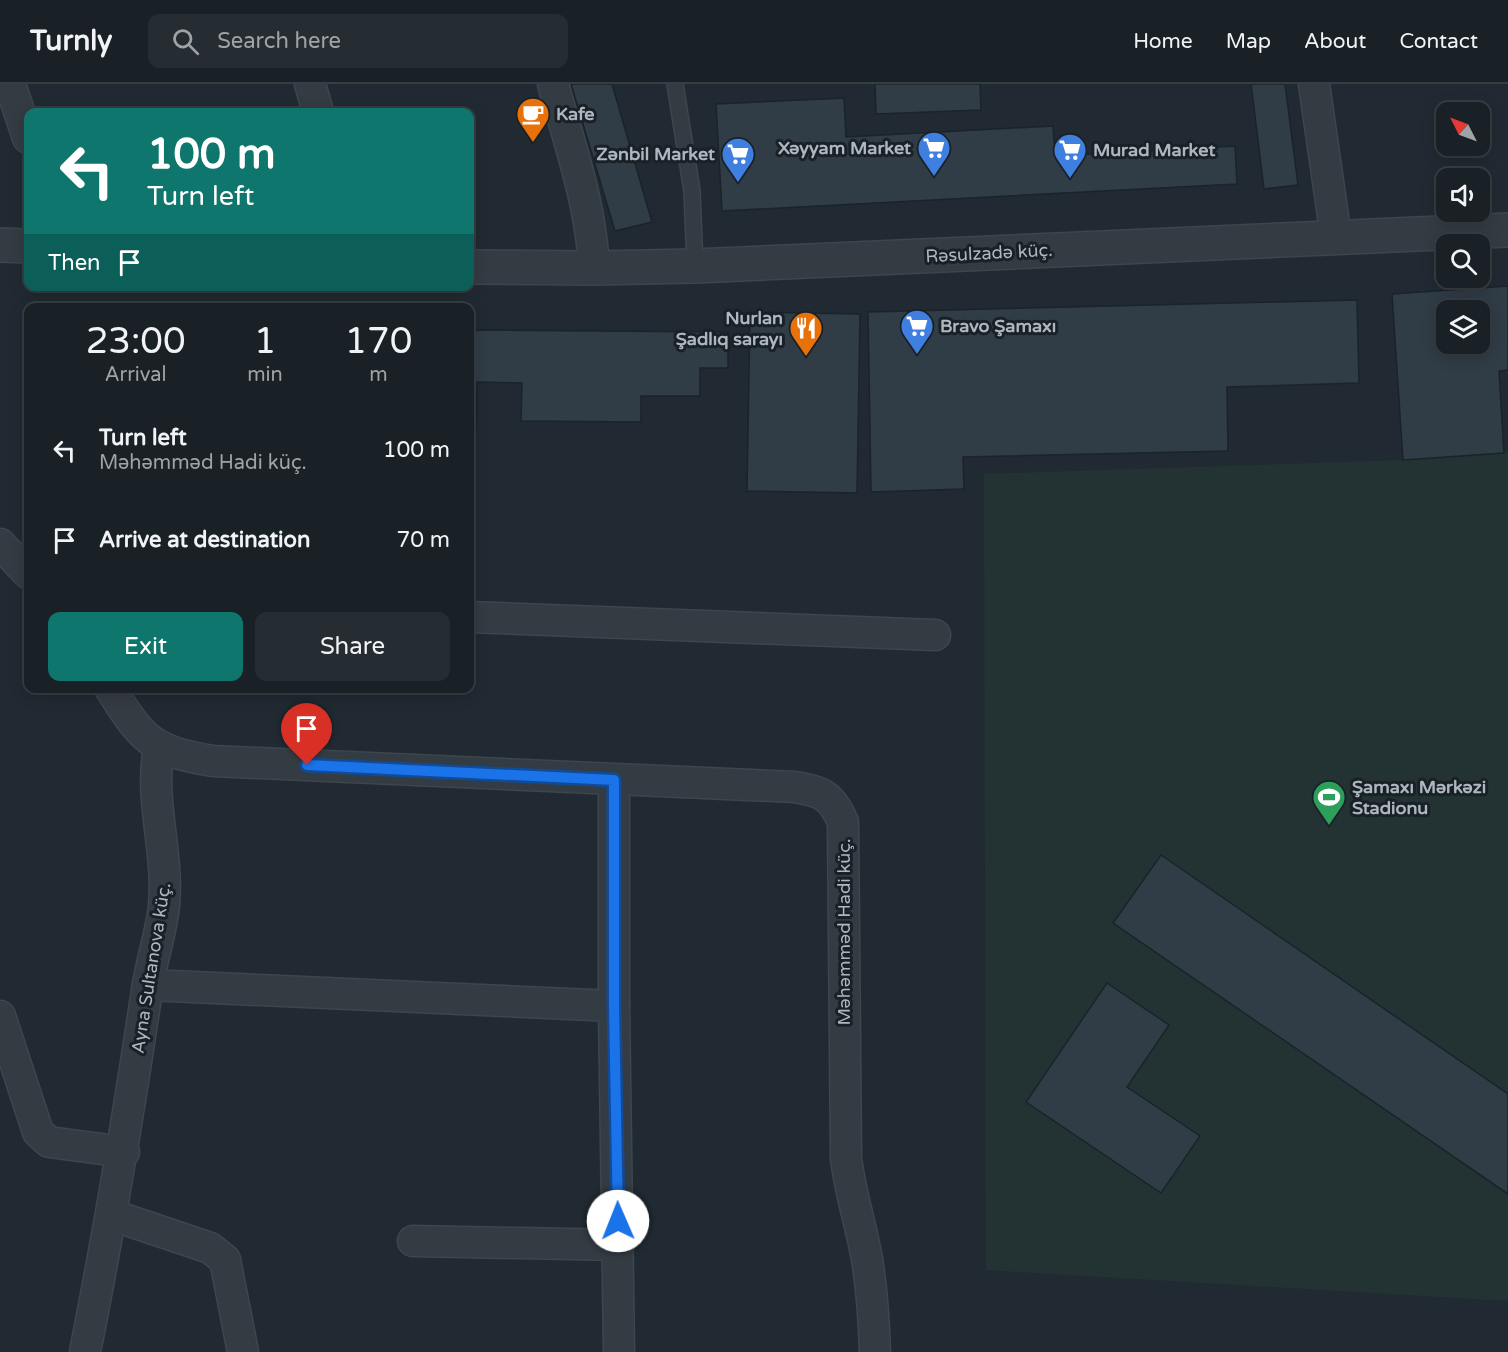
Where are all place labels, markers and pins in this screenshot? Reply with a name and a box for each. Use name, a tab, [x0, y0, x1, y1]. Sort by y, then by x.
cafe icon: Kafe	[515, 96, 551, 143]
place label: Kafe	[556, 103, 594, 125]
supermarket icon: Xəyyam Market	[916, 130, 952, 177]
supermarket icon: Murad Market	[1052, 132, 1088, 179]
supermarket icon: Zənbil Market	[720, 136, 756, 183]
place label: Xəyyam Market	[778, 137, 911, 159]
place label: Murad Market	[1093, 139, 1215, 161]
place label: Zənbil Market	[596, 143, 715, 165]
place label: Nurlan Şadlıq sarayı	[676, 307, 783, 350]
supermarket icon: Bravo Şamaxı	[899, 308, 935, 355]
restaurant icon: Nurlan Şadlıq sarayı	[788, 310, 824, 357]
place label: Bravo Şamaxı	[940, 315, 1056, 337]
pin	[281, 703, 332, 765]
place label: Şamaxı Mərkəzi Stadionu	[1352, 776, 1486, 819]
sports icon: Şamaxı Mərkəzi Stadionu	[1311, 779, 1347, 826]

